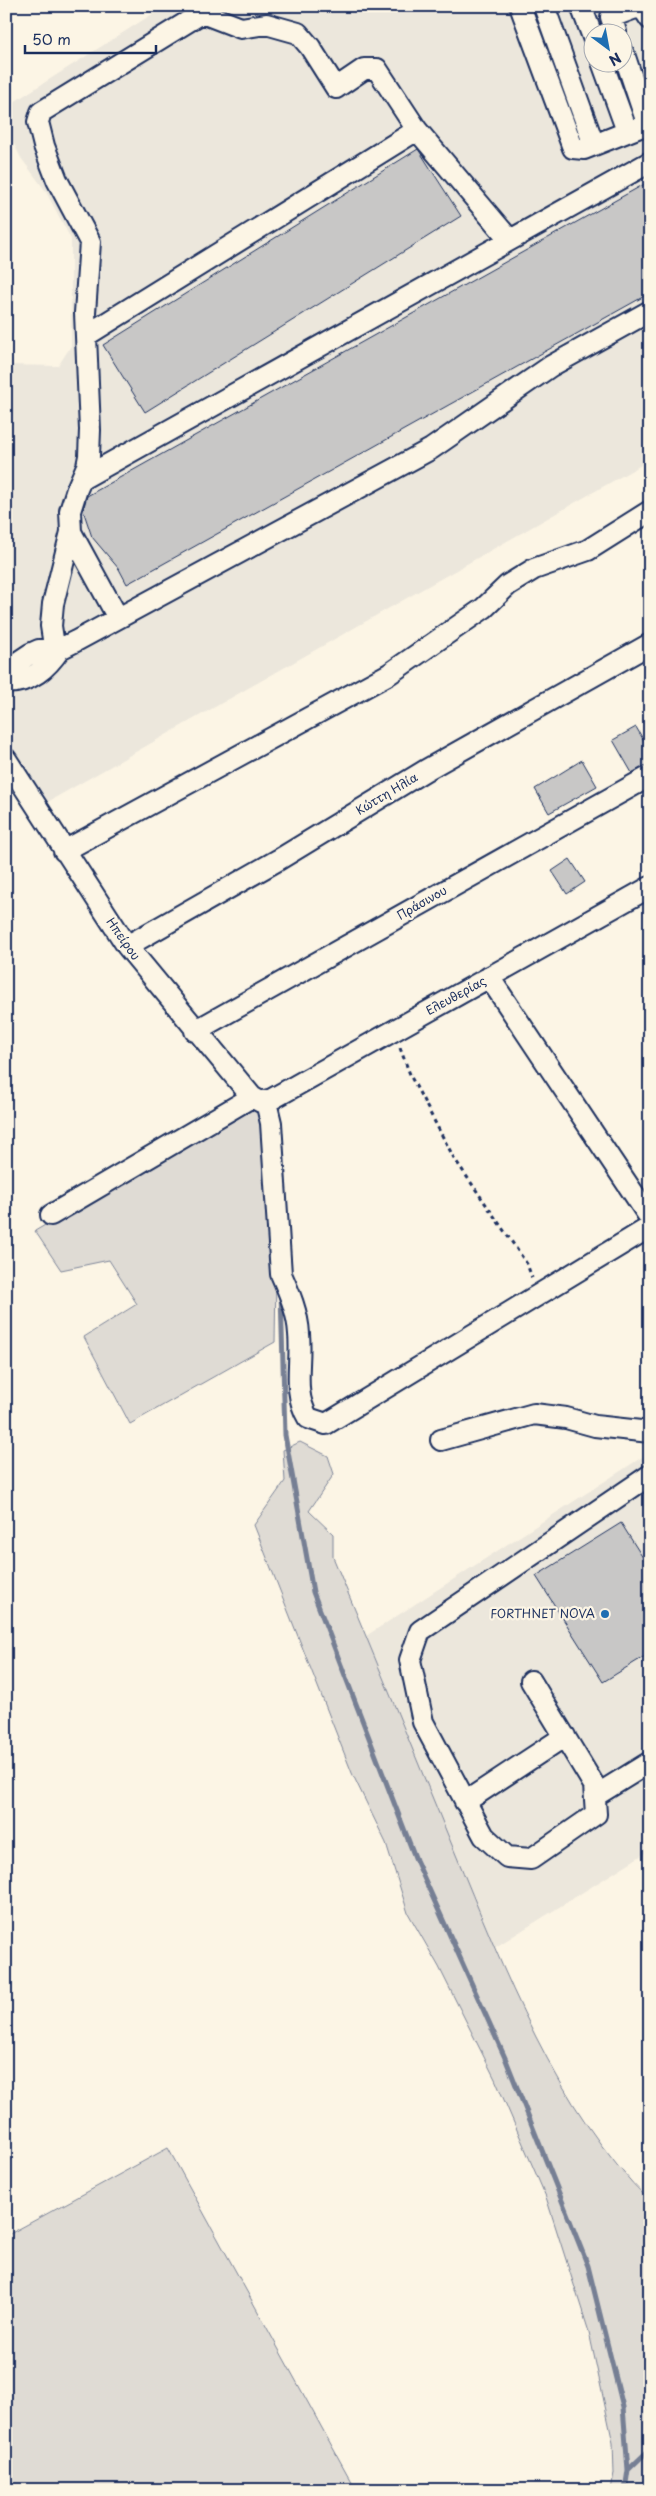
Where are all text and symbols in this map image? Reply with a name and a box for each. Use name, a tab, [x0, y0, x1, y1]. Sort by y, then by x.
scale bar	[25, 22, 156, 54]
north arrow	[584, 22, 634, 72]
text: 50 m	[32, 27, 71, 50]
text: N	[605, 48, 625, 71]
street label: Κώττη Ηλία	[352, 768, 421, 819]
street label: Πράσινου	[393, 881, 450, 924]
street label: Ηπείρου	[103, 913, 145, 964]
street label: Ελευθερίας	[422, 971, 489, 1019]
place label: FORTHNET NOVA	[490, 1604, 595, 1622]
marker: FORTHNET NOVA	[599, 1608, 611, 1620]

